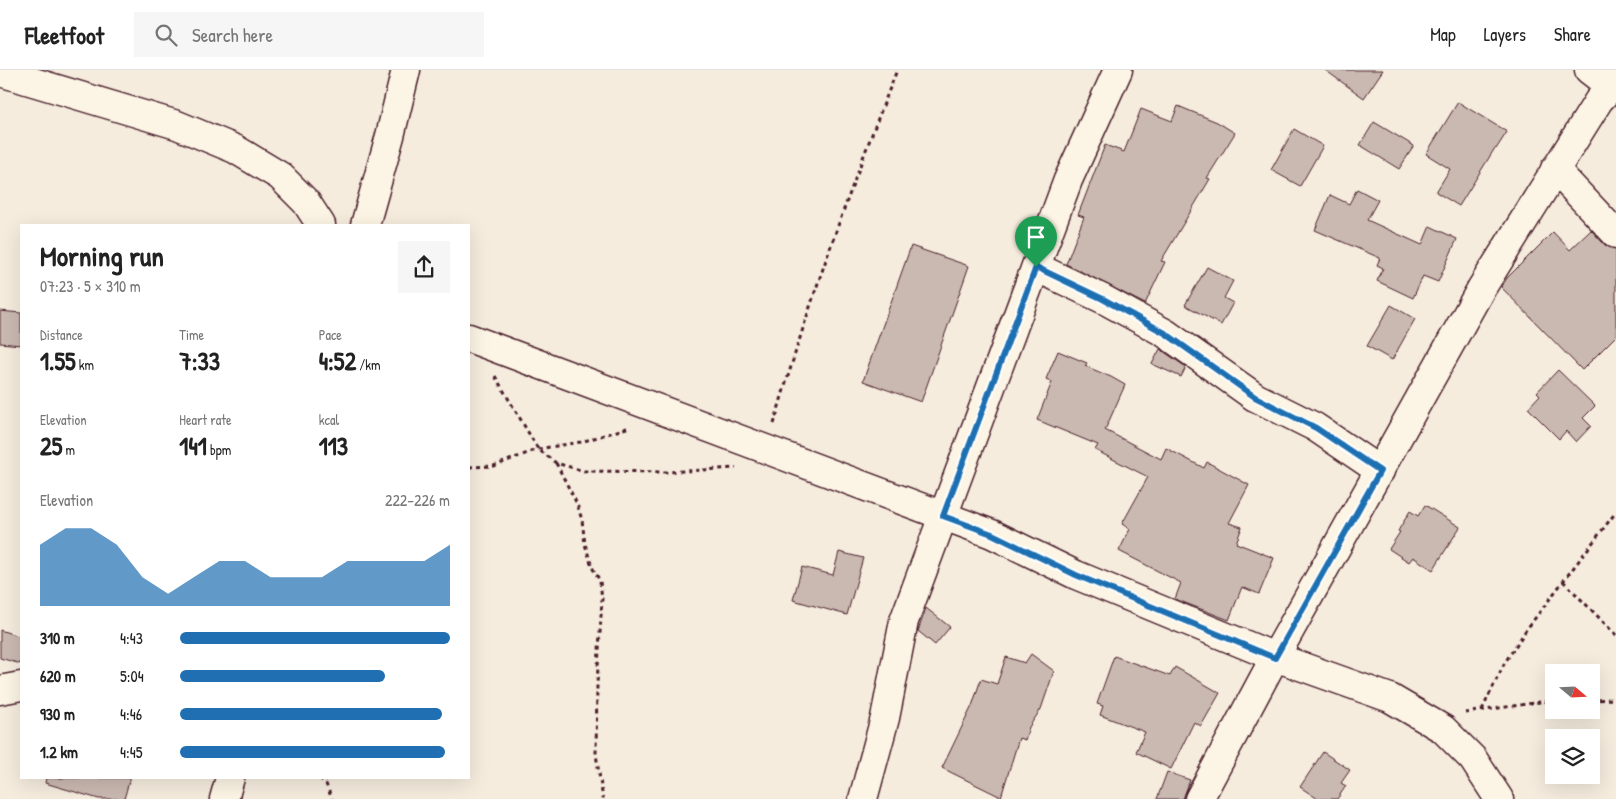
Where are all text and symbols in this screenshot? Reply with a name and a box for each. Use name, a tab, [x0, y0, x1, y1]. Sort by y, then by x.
search box	[134, 12, 484, 57]
text: Fleetfoot	[25, 19, 104, 51]
icon: search	[152, 21, 180, 49]
text: Search here	[192, 22, 273, 48]
text: Map	[1430, 22, 1456, 47]
text: Layers	[1484, 22, 1526, 47]
text: Share	[1554, 22, 1591, 47]
pin	[1015, 216, 1057, 267]
icon: arrive	[1022, 223, 1050, 251]
text: Morning run	[40, 237, 164, 275]
button: share	[398, 241, 450, 293]
text: 07:23 · 5 × 310 m	[40, 275, 141, 297]
text: Distance	[40, 325, 83, 344]
text: Time	[179, 325, 204, 344]
text: Pace	[319, 325, 342, 344]
text: 1.55	[40, 344, 76, 378]
text: 7:33	[179, 344, 220, 378]
text: 4:52	[319, 344, 356, 378]
text: km	[76, 355, 94, 374]
text: /km	[356, 355, 381, 374]
text: Elevation	[40, 410, 87, 429]
text: Heart rate	[179, 410, 232, 429]
text: kcal	[319, 410, 339, 429]
text: 25	[40, 429, 62, 463]
text: 141	[179, 429, 207, 463]
text: 113	[319, 429, 348, 463]
text: m	[62, 440, 75, 459]
text: bpm	[207, 440, 231, 459]
text: Elevation	[40, 489, 93, 511]
text: 222–226 m	[385, 489, 450, 511]
text: 310 m	[40, 627, 75, 649]
text: 4:43	[120, 627, 143, 649]
north arrow	[1545, 664, 1600, 719]
map controls	[1545, 664, 1600, 784]
text: 620 m	[40, 665, 76, 687]
text: 5:04	[120, 665, 144, 687]
text: 930 m	[40, 703, 75, 725]
text: 4:46	[120, 703, 142, 725]
button: layers	[1545, 729, 1600, 784]
text: 1.2 km	[40, 741, 78, 763]
text: 4:45	[120, 741, 142, 763]

